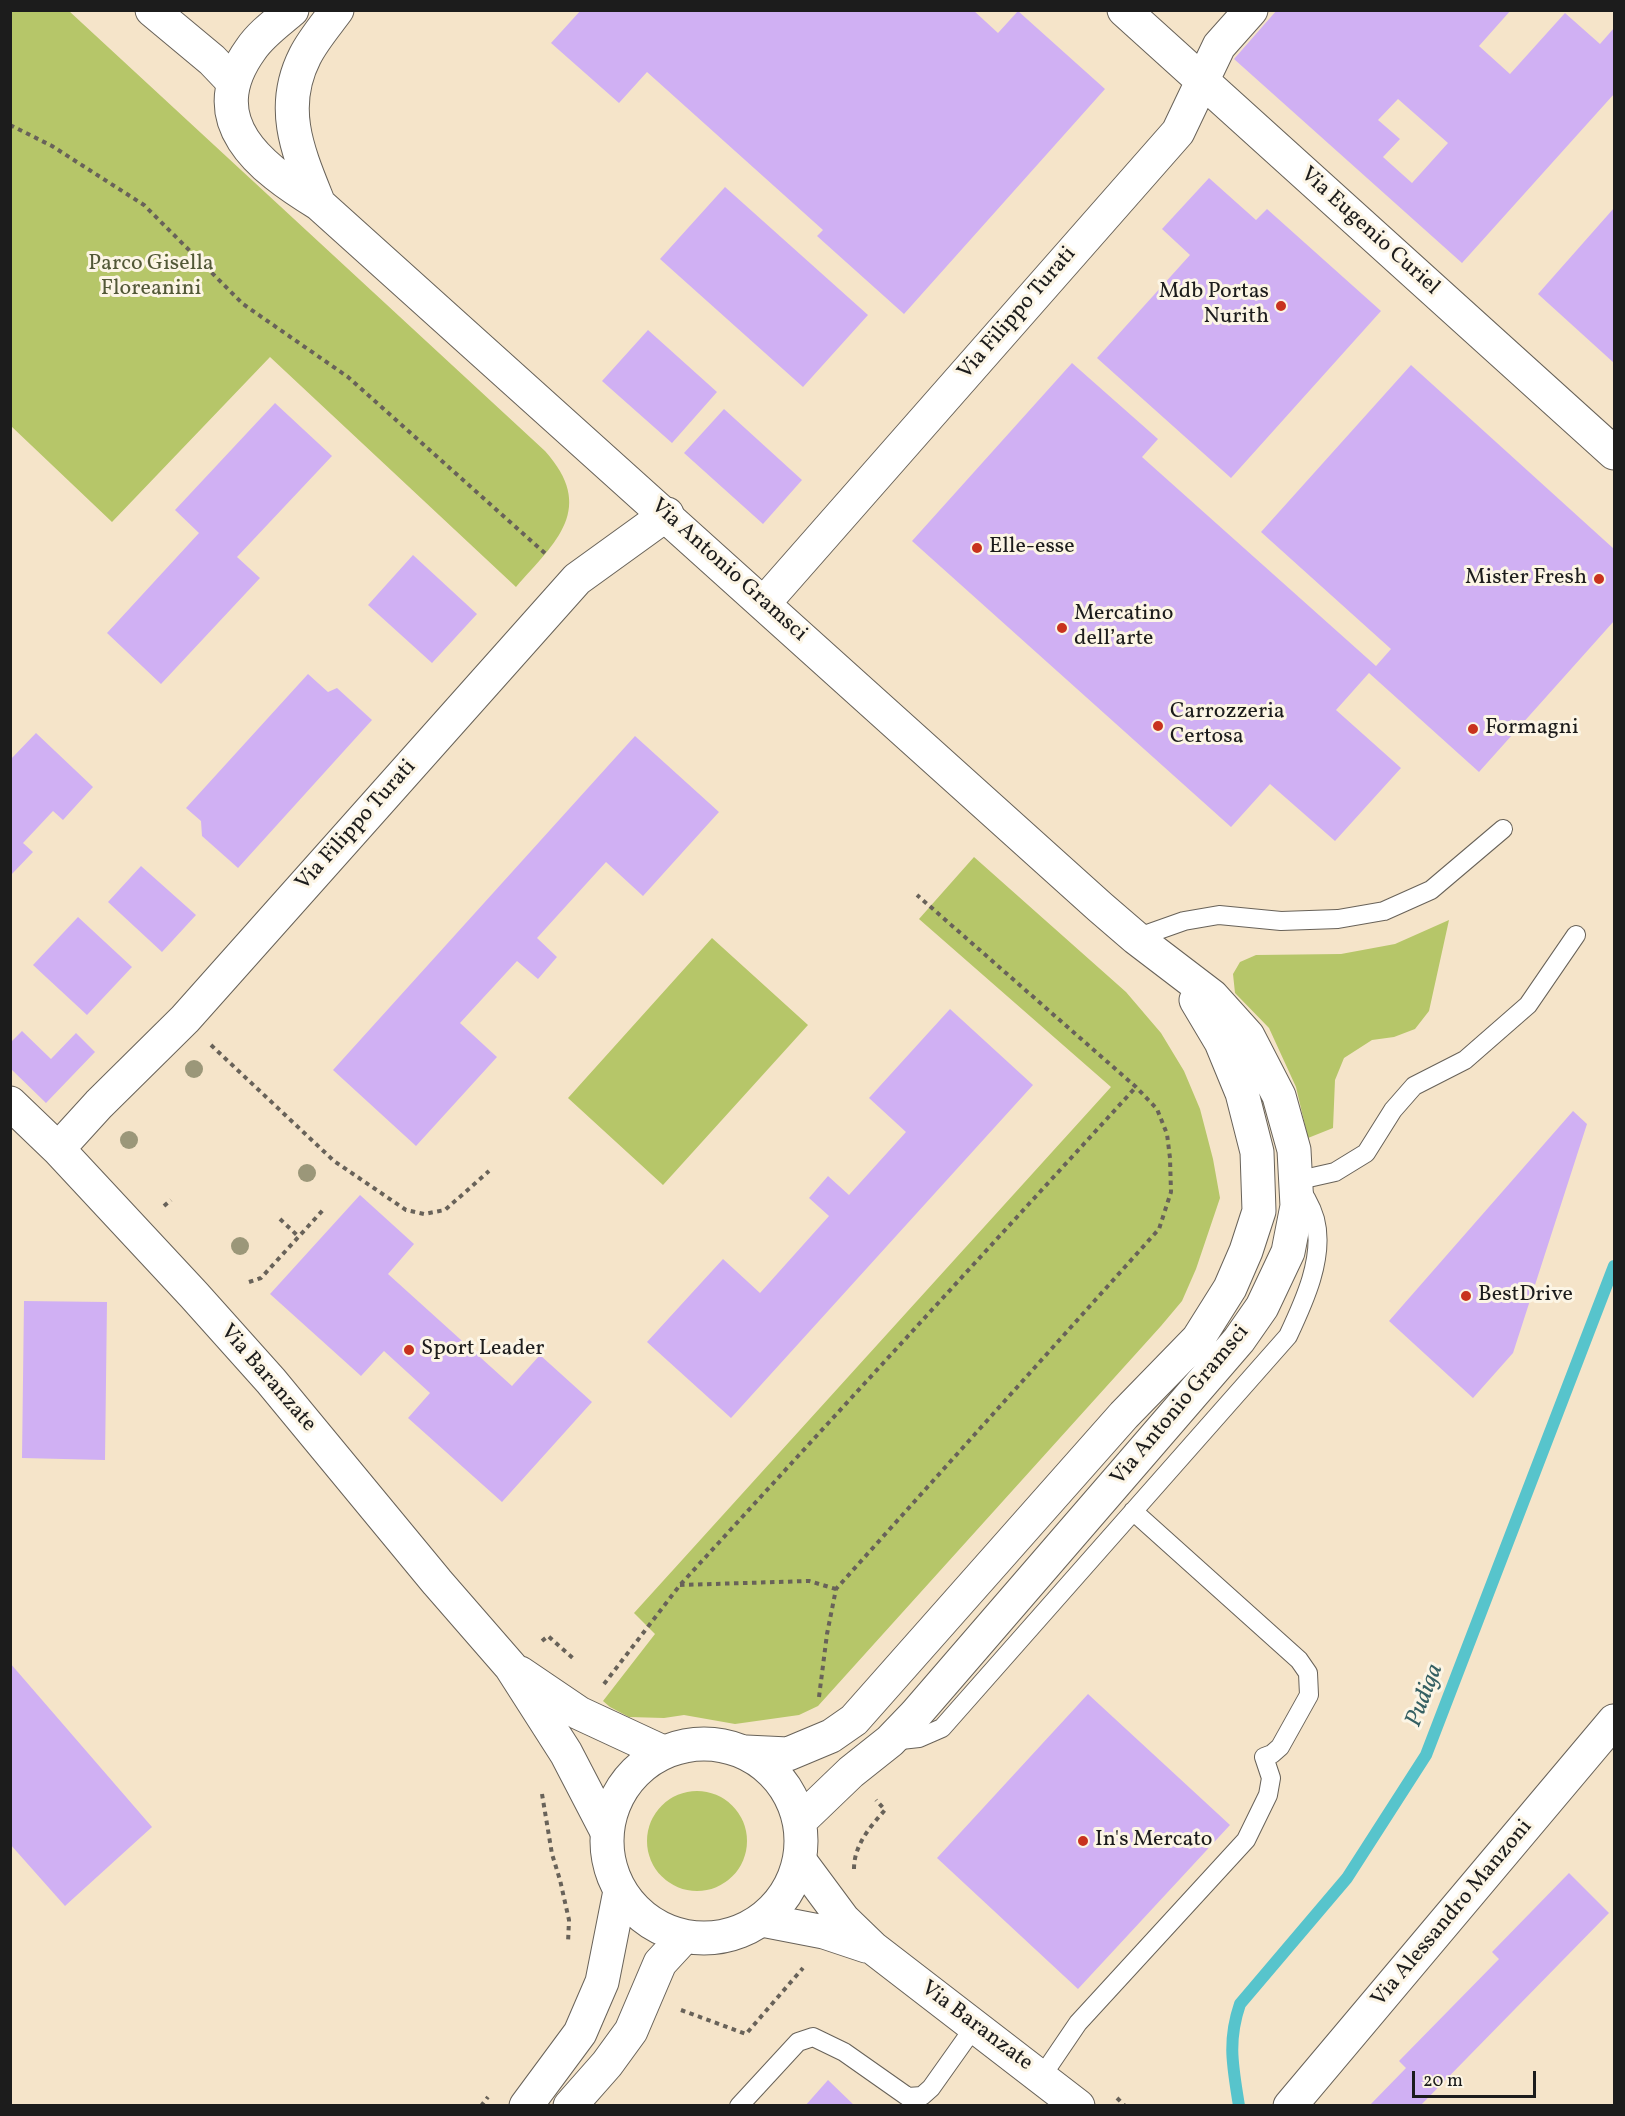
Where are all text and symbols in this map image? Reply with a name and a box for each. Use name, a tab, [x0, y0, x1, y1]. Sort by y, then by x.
street label: Via Eugenio Curiel	[1294, 162, 1444, 302]
street label: Via Filippo Turati	[953, 242, 1083, 386]
park label: Parco Gisella Floreanini	[88, 252, 214, 304]
place label: Mdb Portas Nurith	[1159, 280, 1269, 332]
marker: Mdb Portas Nurith	[1274, 299, 1288, 313]
street label: Via Antonio Gramsci	[644, 494, 812, 648]
place label: Elle-esse	[989, 535, 1075, 561]
marker: Elle-esse	[970, 541, 984, 555]
place label: Mister Fresh	[1465, 566, 1587, 592]
marker: Mister Fresh	[1592, 572, 1606, 586]
place label: Mercatino dell’arte	[1074, 602, 1173, 654]
marker: Mercatino dell’arte	[1055, 621, 1069, 635]
place label: Carrozzeria Certosa	[1170, 700, 1285, 752]
place label: Formagni	[1485, 716, 1579, 742]
marker: Carrozzeria Certosa	[1151, 719, 1165, 733]
marker: Formagni	[1466, 722, 1480, 736]
street label: Via Filippo Turati	[291, 755, 423, 897]
place label: BestDrive	[1478, 1283, 1573, 1309]
marker: BestDrive	[1459, 1289, 1473, 1303]
street label: Via Baranzate	[213, 1320, 321, 1438]
street label: Via Antonio Gramsci	[1106, 1320, 1256, 1492]
place label: Sport Leader	[421, 1337, 545, 1363]
marker: Sport Leader	[402, 1343, 416, 1357]
water label: Pudiga	[1401, 1660, 1451, 1732]
street label: Via Alessandro Manzoni	[1367, 1815, 1539, 2013]
place label: In's Mercato	[1095, 1828, 1212, 1854]
marker: In's Mercato	[1076, 1834, 1090, 1848]
street label: Via Baranzate	[915, 1976, 1037, 2078]
scale bar	[1415, 2059, 1540, 2097]
text: 20 m	[1423, 2069, 1463, 2094]

